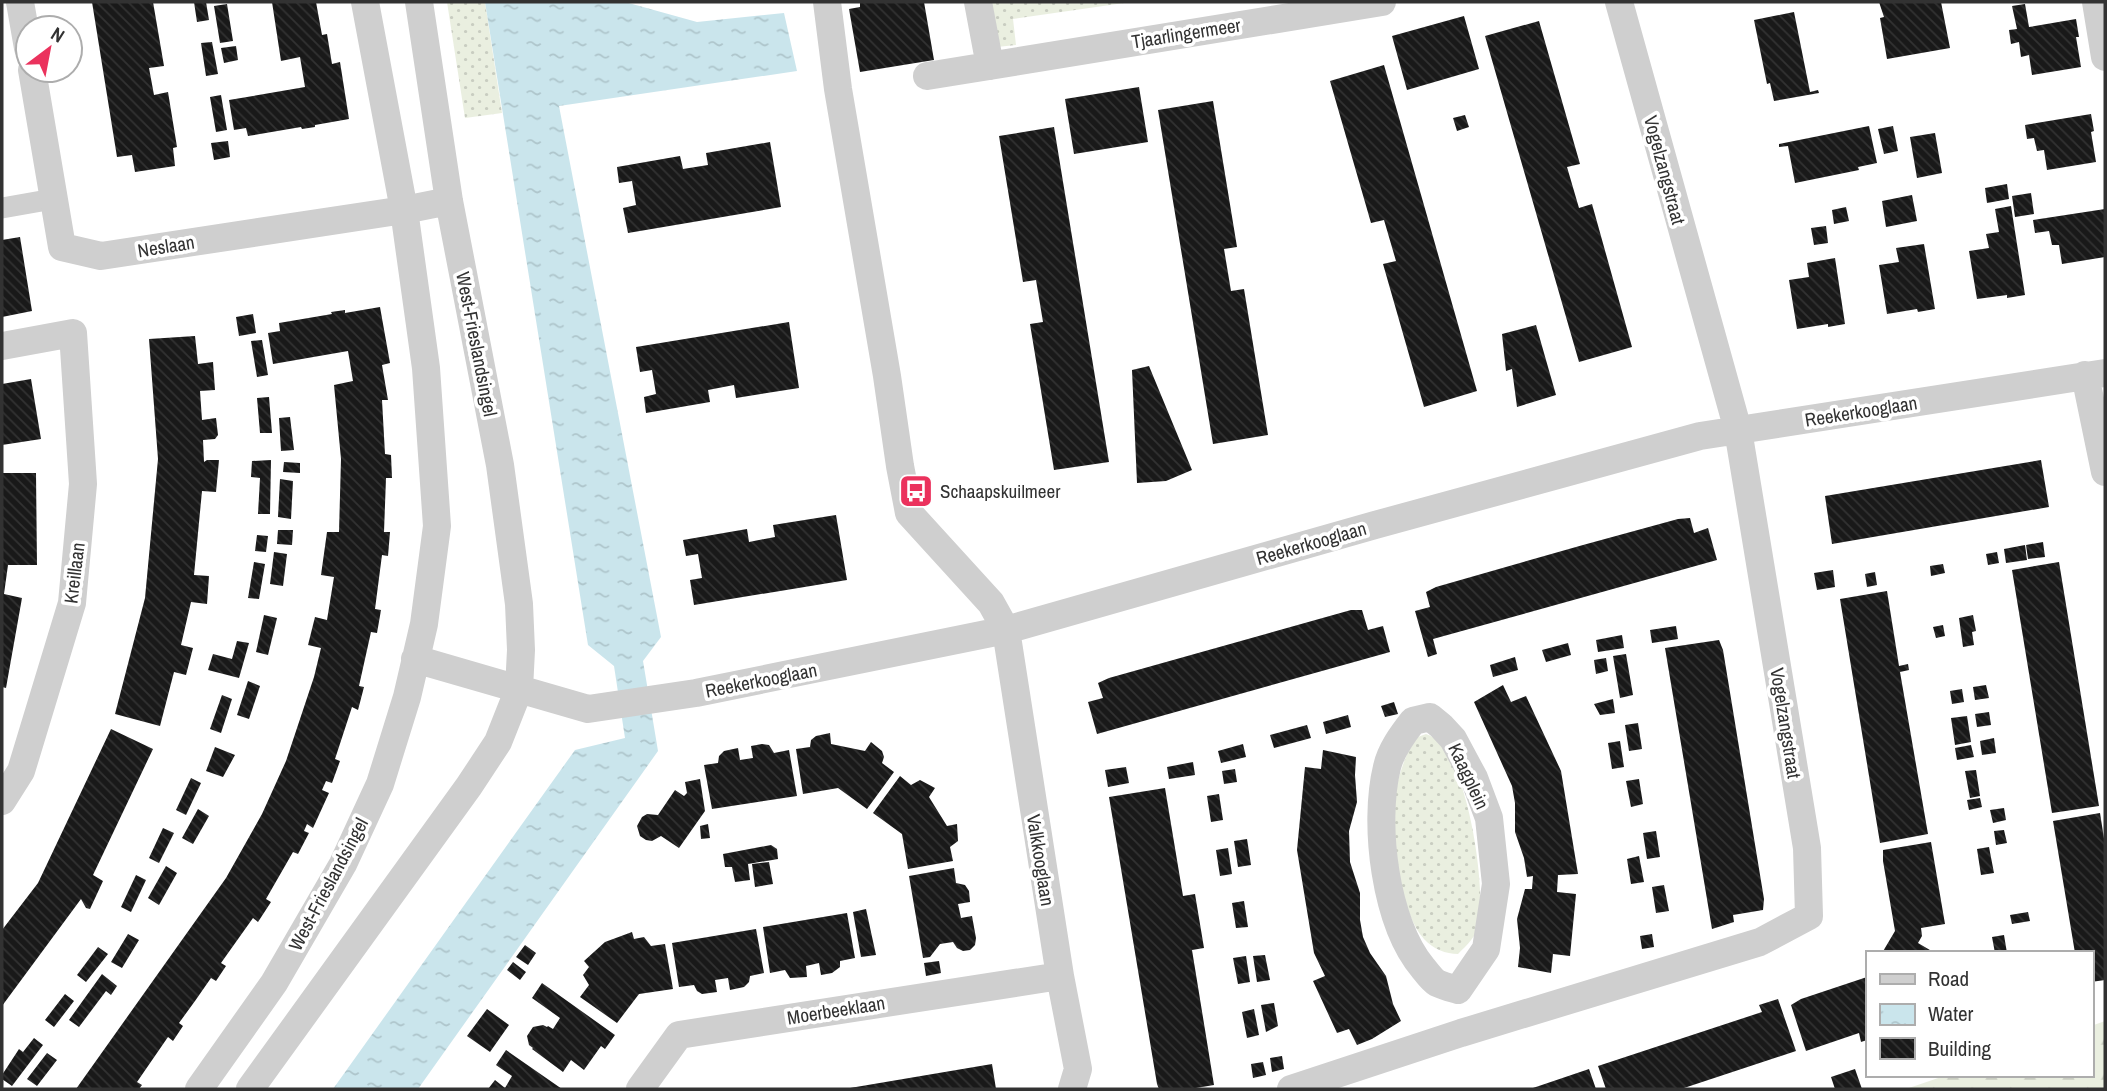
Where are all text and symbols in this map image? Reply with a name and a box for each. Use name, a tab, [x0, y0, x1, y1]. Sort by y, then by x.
street label: Tjaarlingermeer	[1130, 11, 1243, 54]
north arrow	[14, 14, 84, 84]
text: N	[46, 21, 70, 49]
street label: Vogelzangstraat	[1638, 113, 1692, 228]
street label: Neslaan	[136, 229, 196, 263]
street label: West-Frieslandsingel	[450, 269, 504, 419]
street label: Reekerkooglaan	[1803, 389, 1919, 433]
bus stop icon: Schaapskuilmeer	[897, 472, 935, 510]
place label: Schaapskuilmeer	[940, 478, 1061, 504]
street label: Reekerkooglaan	[1253, 515, 1369, 571]
street label: Kreillaan	[57, 541, 91, 605]
street label: Reekerkooglaan	[703, 656, 819, 704]
street label: Vogelzangstraat	[1764, 666, 1808, 781]
street label: Kaagplein	[1442, 739, 1496, 813]
street label: Valkkooglaan	[1021, 812, 1061, 908]
street label: West-Frieslandsingel	[282, 813, 374, 955]
legend	[1866, 951, 2093, 1077]
text: Road	[1928, 964, 1969, 993]
street label: Moerbeeklaan	[785, 989, 887, 1031]
text: Water	[1928, 999, 1974, 1028]
text: Building	[1928, 1034, 1992, 1063]

